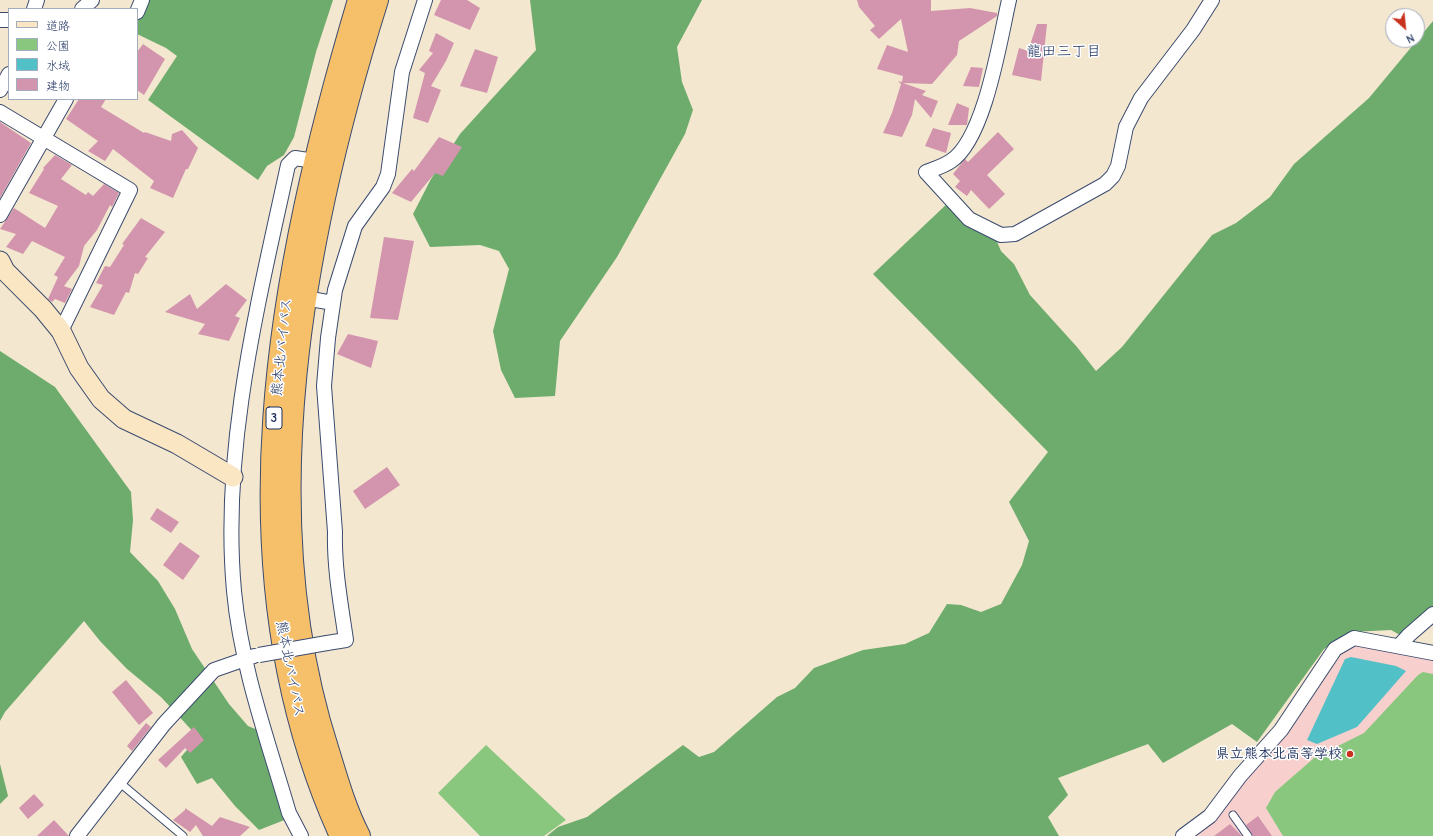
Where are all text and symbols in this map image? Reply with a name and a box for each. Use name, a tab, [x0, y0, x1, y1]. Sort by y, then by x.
legend	[8, 8, 138, 100]
north arrow	[1385, 8, 1425, 48]
text: 道路	[46, 19, 70, 33]
text: N	[1404, 31, 1416, 46]
text: 公園	[46, 39, 70, 53]
district label: 龍田三丁目	[1027, 43, 1101, 61]
text: 水域	[46, 59, 70, 73]
text: 建物	[46, 79, 70, 93]
street label: 熊本北バイパス	[269, 297, 295, 397]
road number: 3	[266, 407, 282, 429]
street label: 熊本北バイパス	[272, 619, 308, 719]
place label: 県立熊本北高等学校	[1216, 746, 1342, 762]
marker: 県立熊本北高等学校	[1345, 749, 1355, 759]

